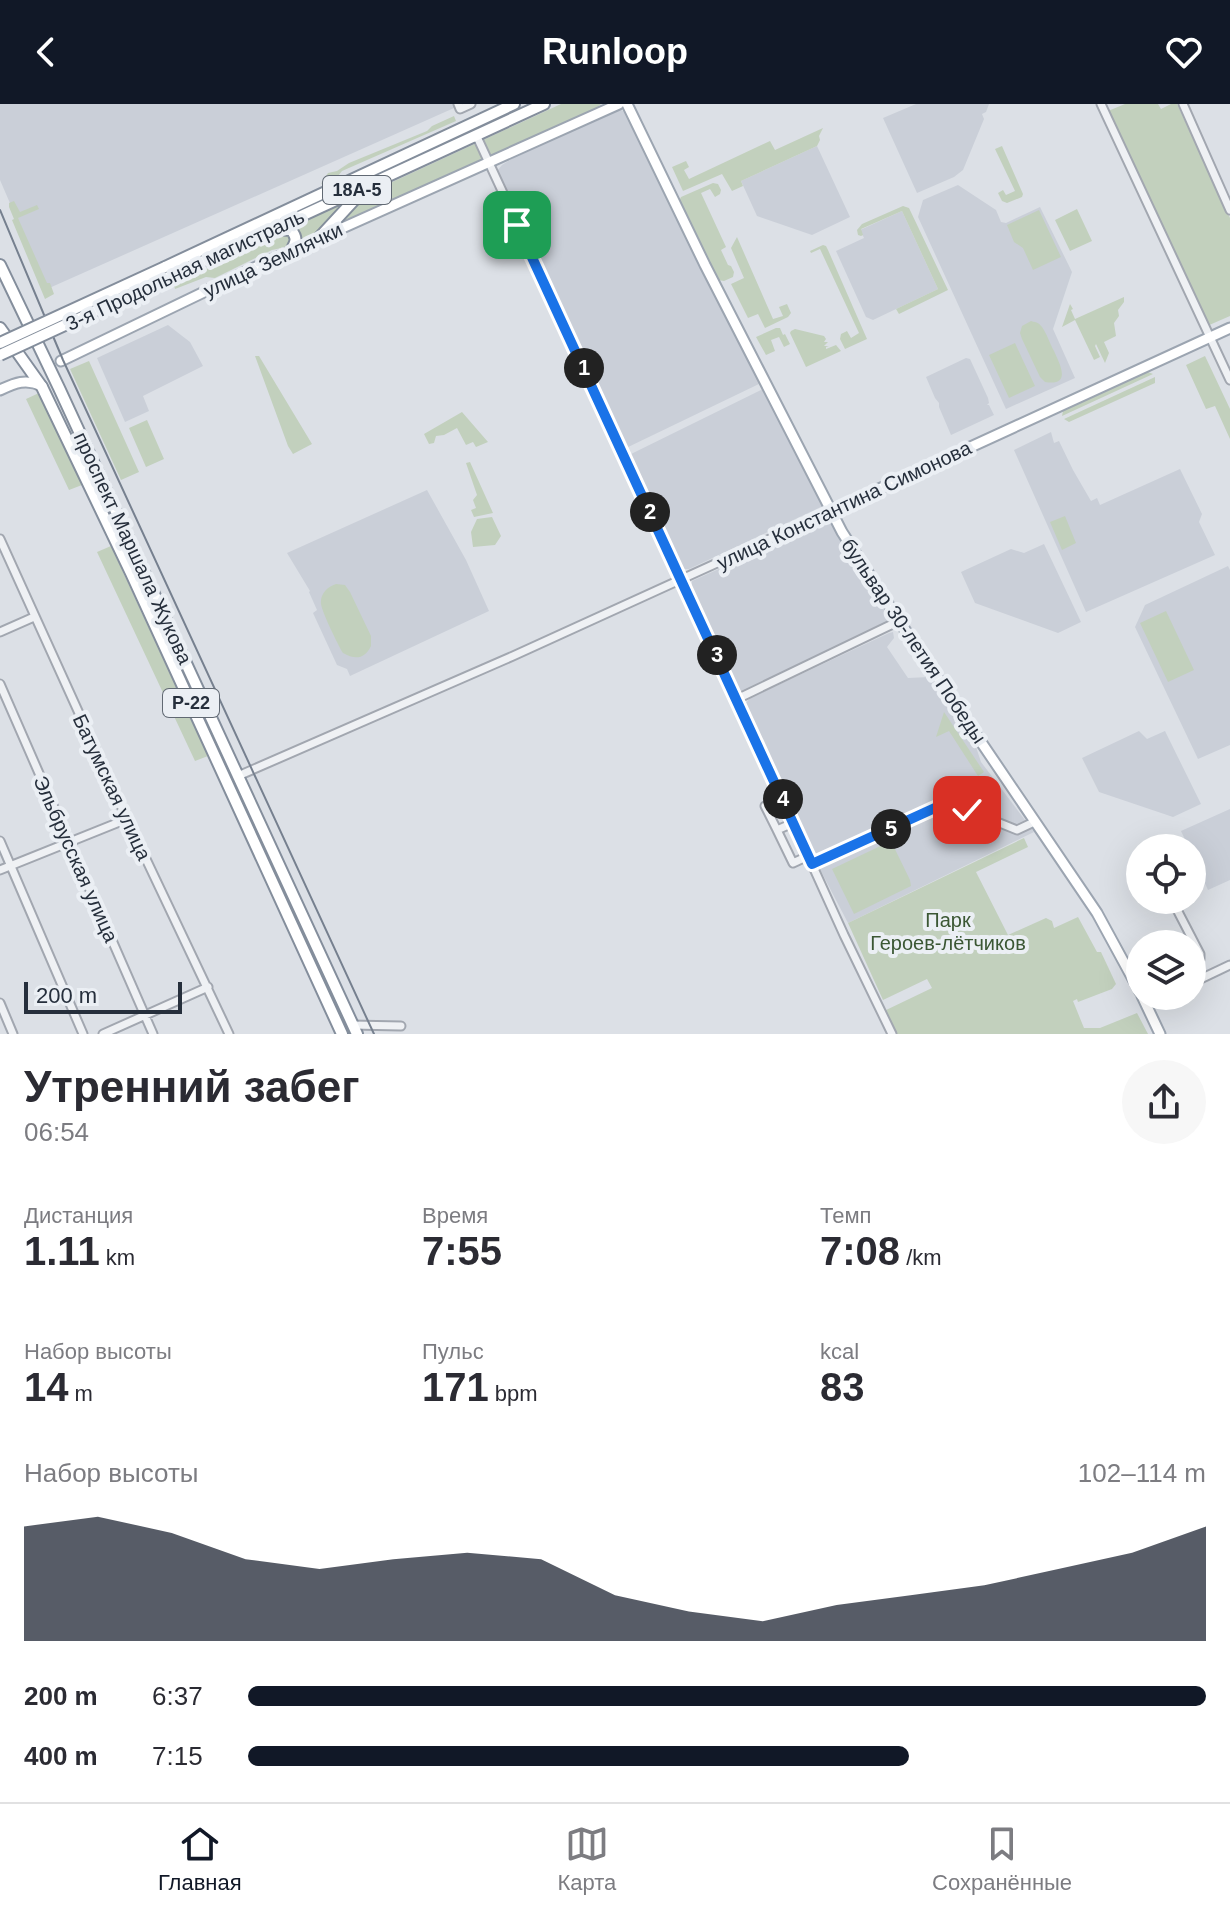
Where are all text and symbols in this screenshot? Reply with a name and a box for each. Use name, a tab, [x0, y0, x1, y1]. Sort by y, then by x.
icon: back	[24, 30, 68, 74]
icon: heart	[1162, 30, 1206, 74]
text: Runloop	[542, 31, 688, 72]
road number: 18А-5	[323, 176, 391, 204]
pin	[483, 191, 551, 259]
icon: arrive	[495, 203, 539, 247]
street label: 3-я Продольная магистраль	[62, 205, 308, 335]
street label: улица Землячки	[200, 218, 346, 302]
pin: 1	[564, 348, 604, 388]
text: 1	[578, 355, 590, 380]
street label: проспект Маршала Жукова	[70, 429, 197, 668]
street label: улица Константина Симонова	[714, 436, 975, 574]
pin: 2	[630, 492, 670, 532]
text: 2	[644, 499, 656, 524]
street label: бульвар 30-летия Победы	[837, 534, 991, 748]
pin: 3	[697, 635, 737, 675]
text: 3	[711, 642, 723, 667]
road number: Р-22	[163, 689, 219, 717]
street label: Батумская улица	[69, 711, 156, 864]
street label: Эльбрусская улица	[29, 772, 123, 946]
pin	[933, 776, 1001, 844]
pin: 4	[763, 779, 803, 819]
text: 4	[777, 786, 789, 811]
icon: check	[945, 788, 989, 832]
pin: 5	[871, 809, 911, 849]
text: 5	[885, 816, 897, 841]
map controls	[1126, 834, 1206, 1010]
button: locate	[1126, 834, 1206, 914]
park label: Парк Героев-лётчиков	[870, 909, 1026, 954]
button: layers	[1126, 930, 1206, 1010]
scale bar	[24, 978, 182, 1014]
text: 200 m	[36, 983, 97, 1008]
button: share	[1122, 1060, 1206, 1144]
text: Утренний забег	[24, 1062, 359, 1111]
text: 06:54	[24, 1117, 89, 1147]
text: Дистанция	[24, 1203, 133, 1228]
text: Время	[422, 1203, 488, 1228]
text: Темп	[820, 1203, 871, 1228]
text: 1.11	[24, 1229, 100, 1273]
text: 7:55	[422, 1229, 502, 1273]
text: 7:08	[820, 1229, 900, 1273]
text: km	[100, 1245, 135, 1270]
text: /km	[900, 1245, 942, 1270]
text: Набор высоты	[24, 1339, 172, 1364]
text: Пульс	[422, 1339, 484, 1364]
text: kcal	[820, 1339, 859, 1364]
text: 14	[24, 1365, 69, 1409]
text: 171	[422, 1365, 489, 1409]
text: 83	[820, 1365, 865, 1409]
text: m	[69, 1381, 93, 1406]
text: bpm	[489, 1381, 538, 1406]
text: Набор высоты	[24, 1458, 199, 1488]
text: 102–114 m	[1078, 1458, 1206, 1488]
text: 200 m	[24, 1681, 98, 1711]
text: 6:37	[152, 1681, 203, 1711]
text: 400 m	[24, 1741, 98, 1771]
text: 7:15	[152, 1741, 203, 1771]
tab: Главная	[158, 1822, 242, 1896]
tab: Карта	[557, 1822, 616, 1896]
tab: Сохранённые	[932, 1822, 1072, 1896]

